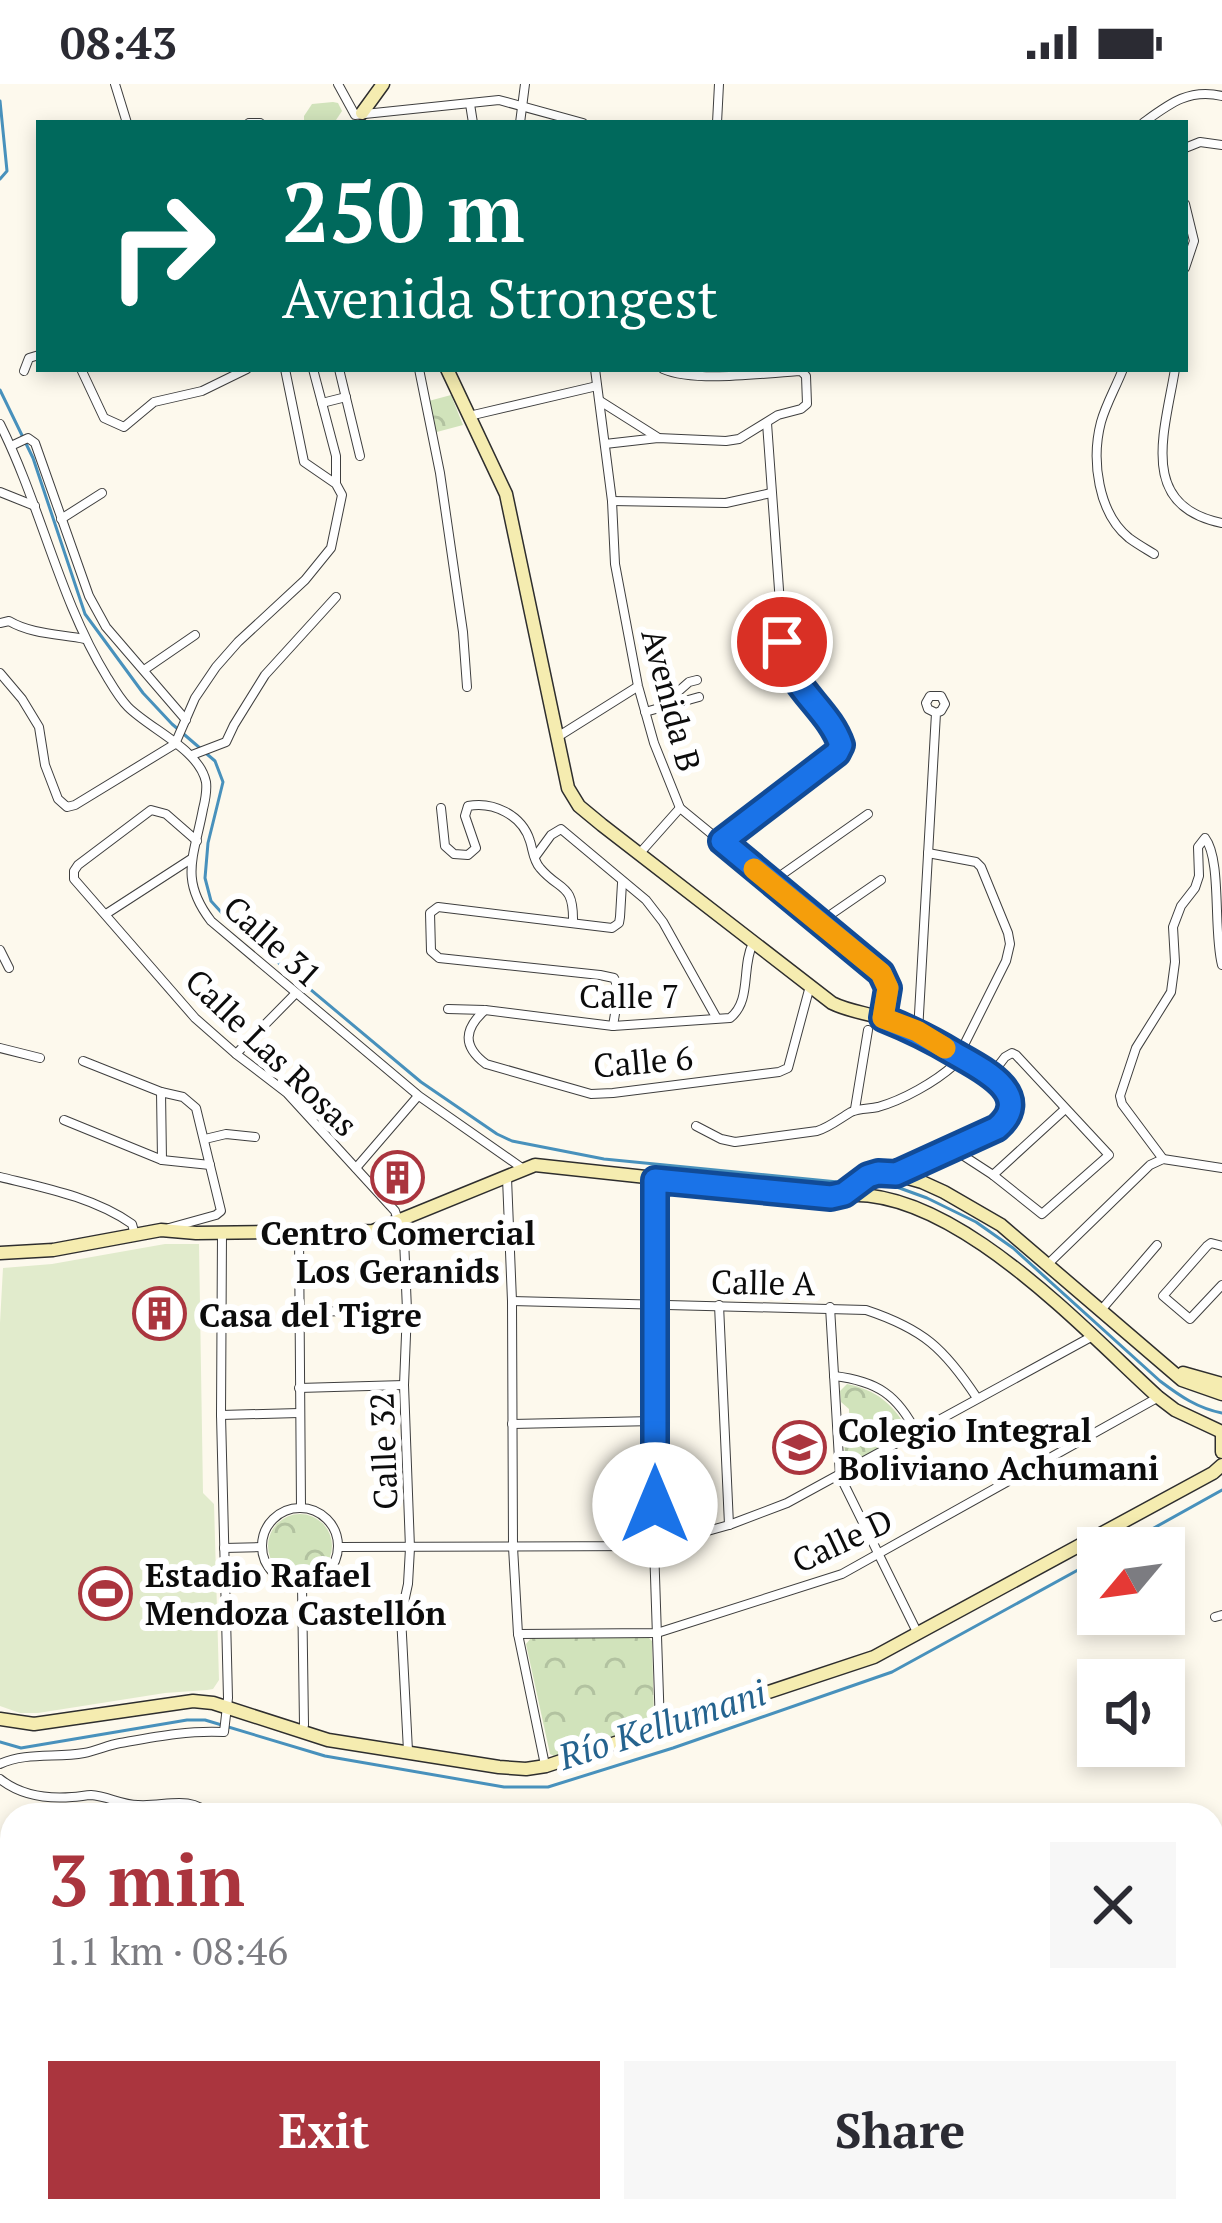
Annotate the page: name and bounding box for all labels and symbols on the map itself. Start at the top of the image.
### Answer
pin [731,591,833,693]
street label: Avenida B [632,624,712,776]
street label: Calle 31 [215,886,331,996]
street label: Calle Las Rosas [177,959,367,1145]
street label: Calle 7 [579,974,679,1017]
street label: Calle 6 [591,1035,695,1087]
building icon: Centro Comercial Los Geranids [370,1150,426,1206]
place label: Centro Comercial Los Geranids [261,1211,535,1292]
street label: Calle A [710,1260,816,1304]
building icon: Casa del Tigre [132,1286,188,1342]
place label: Casa del Tigre [199,1293,422,1336]
street label: Calle 32 [359,1391,407,1511]
place label: Colegio Integral Boliviano Achumani [838,1408,1159,1489]
school or university icon: Colegio Integral Boliviano Achumani [771,1420,827,1476]
position arrow [592,1442,718,1568]
street label: Calle D [785,1498,899,1582]
north arrow [1077,1527,1185,1635]
place label: Estadio Rafael Mendoza Castellón [145,1553,446,1634]
sports icon: Estadio Rafael Mendoza Castellón [78,1565,134,1621]
water label: Río Kellumani [551,1668,772,1780]

